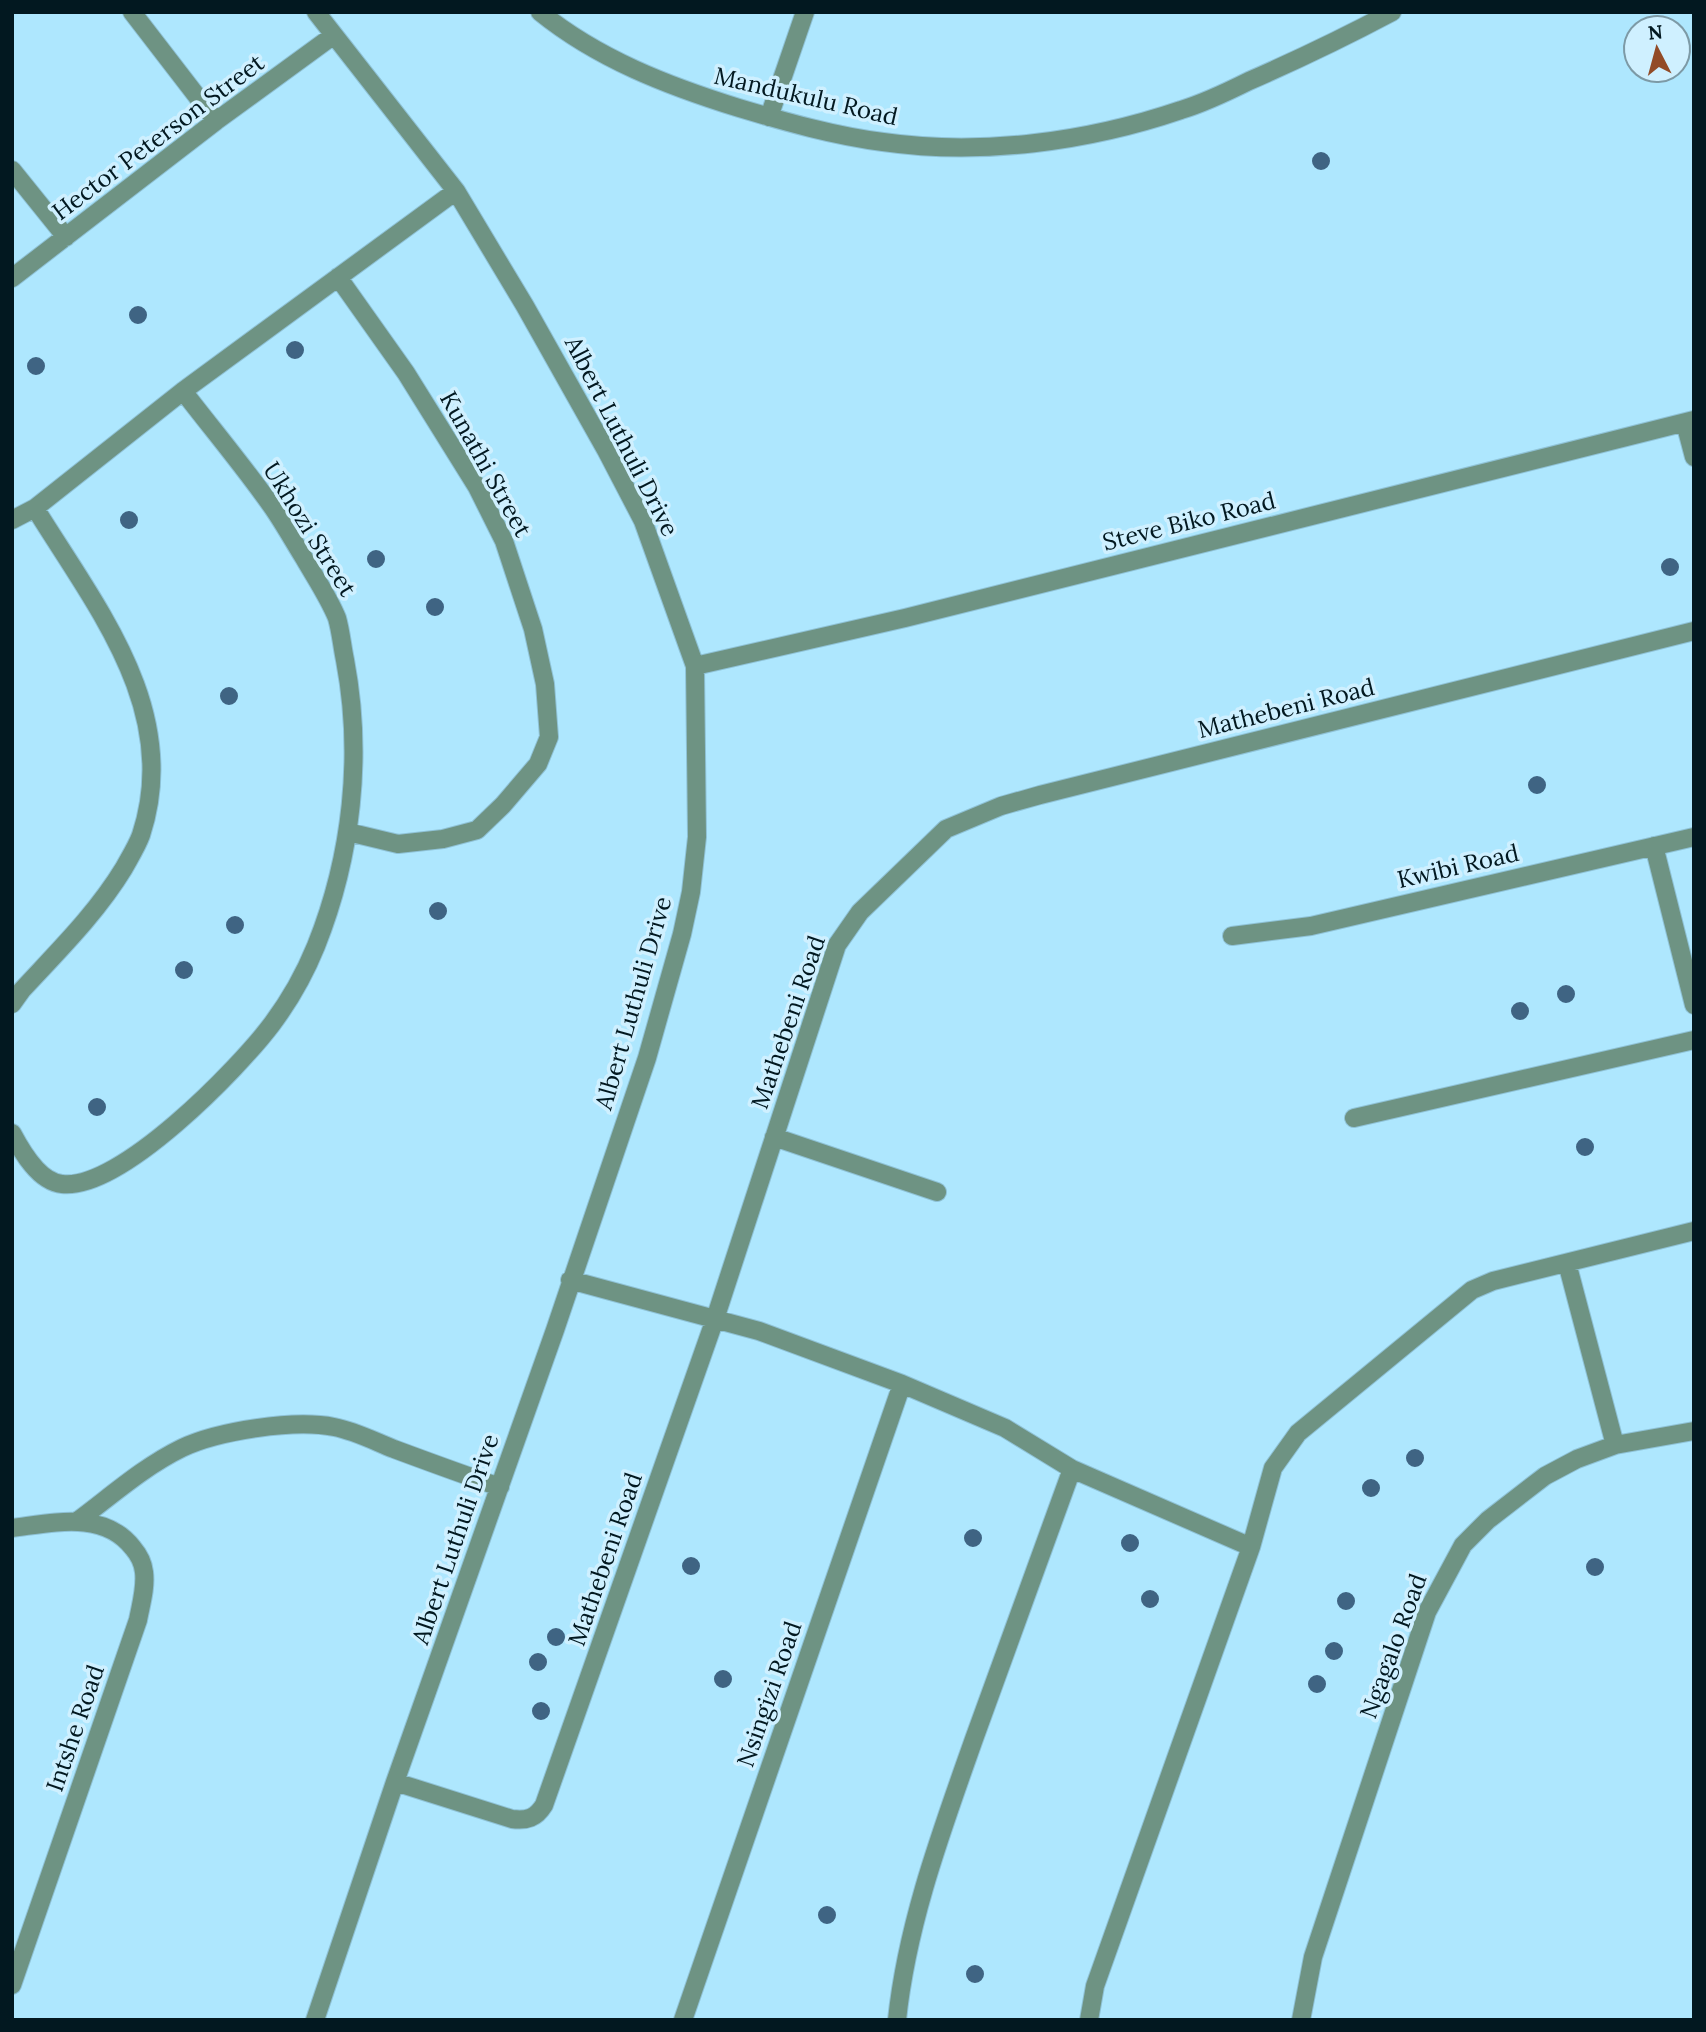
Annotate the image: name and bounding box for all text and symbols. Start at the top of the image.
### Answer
north arrow [1622,14,1692,84]
text: N [1647,19,1664,45]
street label: Hector Peterson Street [46,47,271,227]
street label: Mandukulu Road [711,60,901,132]
street label: Albert Luthuli Drive [558,330,686,541]
street label: Kunathi Street [433,386,539,543]
street label: Ukhozi Street [256,456,364,603]
street label: Steve Biko Road [1099,485,1279,557]
street label: Mathebeni Road [1194,671,1378,745]
street label: Kwibi Road [1394,837,1522,895]
street label: Albert Luthuli Drive [587,893,678,1114]
street label: Mathebeni Road [744,931,832,1113]
street label: Albert Luthuli Drive [404,1430,506,1649]
street label: Mathebeni Road [561,1468,649,1650]
street label: Ngagalo Road [1352,1569,1434,1723]
street label: Nsingizi Road [730,1617,808,1771]
street label: Intshe Road [39,1661,111,1795]

